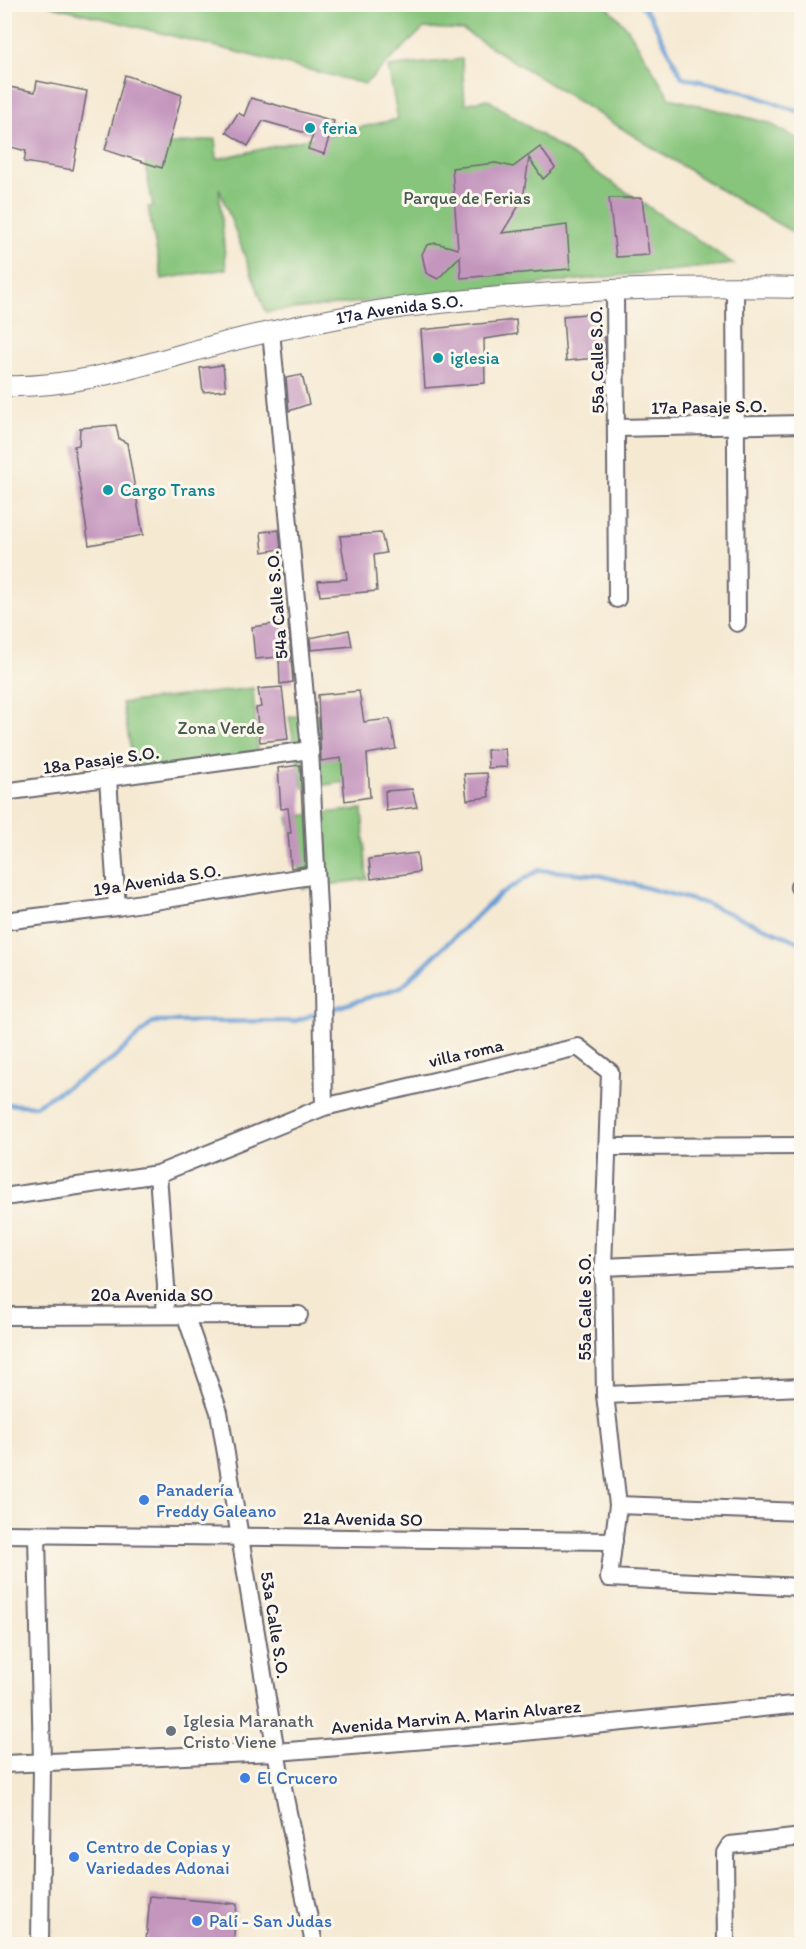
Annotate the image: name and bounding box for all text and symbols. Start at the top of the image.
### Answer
place label: feria [322,117,358,139]
marker: feria [303,121,317,135]
park label: Parque de Ferias [403,187,531,209]
street label: 17a Avenida S.O. [334,290,464,329]
street label: 55a Calle S.O. [585,306,609,414]
place label: iglesia [450,347,500,369]
marker: iglesia [431,351,445,365]
street label: 17a Pasaje S.O. [651,395,767,419]
place label: Cargo Trans [120,479,215,501]
marker: Cargo Trans [101,483,115,497]
street label: 54a Calle S.O. [261,550,293,660]
park label: Zona Verde [178,717,264,739]
street label: 18a Pasaje S.O. [41,741,161,779]
street label: 19a Avenida S.O. [92,859,222,901]
street label: villa roma [426,1034,506,1072]
street label: 55a Calle S.O. [574,1253,596,1361]
street label: 20a Avenida SO [91,1284,213,1306]
place label: Panadería Freddy Galeano [156,1479,277,1522]
marker: Panadería Freddy Galeano [137,1493,151,1507]
street label: 21a Avenida SO [303,1507,423,1531]
street label: 53a Calle S.O. [256,1570,294,1680]
street label: Avenida Marvin A. Marin Alvarez [330,1695,582,1739]
place label: Iglesia Maranath Cristo Viene [183,1710,314,1753]
marker: Iglesia Maranath Cristo Viene [164,1724,178,1738]
place label: El Crucero [257,1767,338,1789]
marker: El Crucero [238,1771,252,1785]
place label: Centro de Copias y Variedades Adonai [86,1836,231,1879]
marker: Centro de Copias y Variedades Adonai [67,1850,81,1864]
place label: Palí - San Judas [209,1910,332,1932]
marker: Palí - San Judas [190,1914,204,1928]

